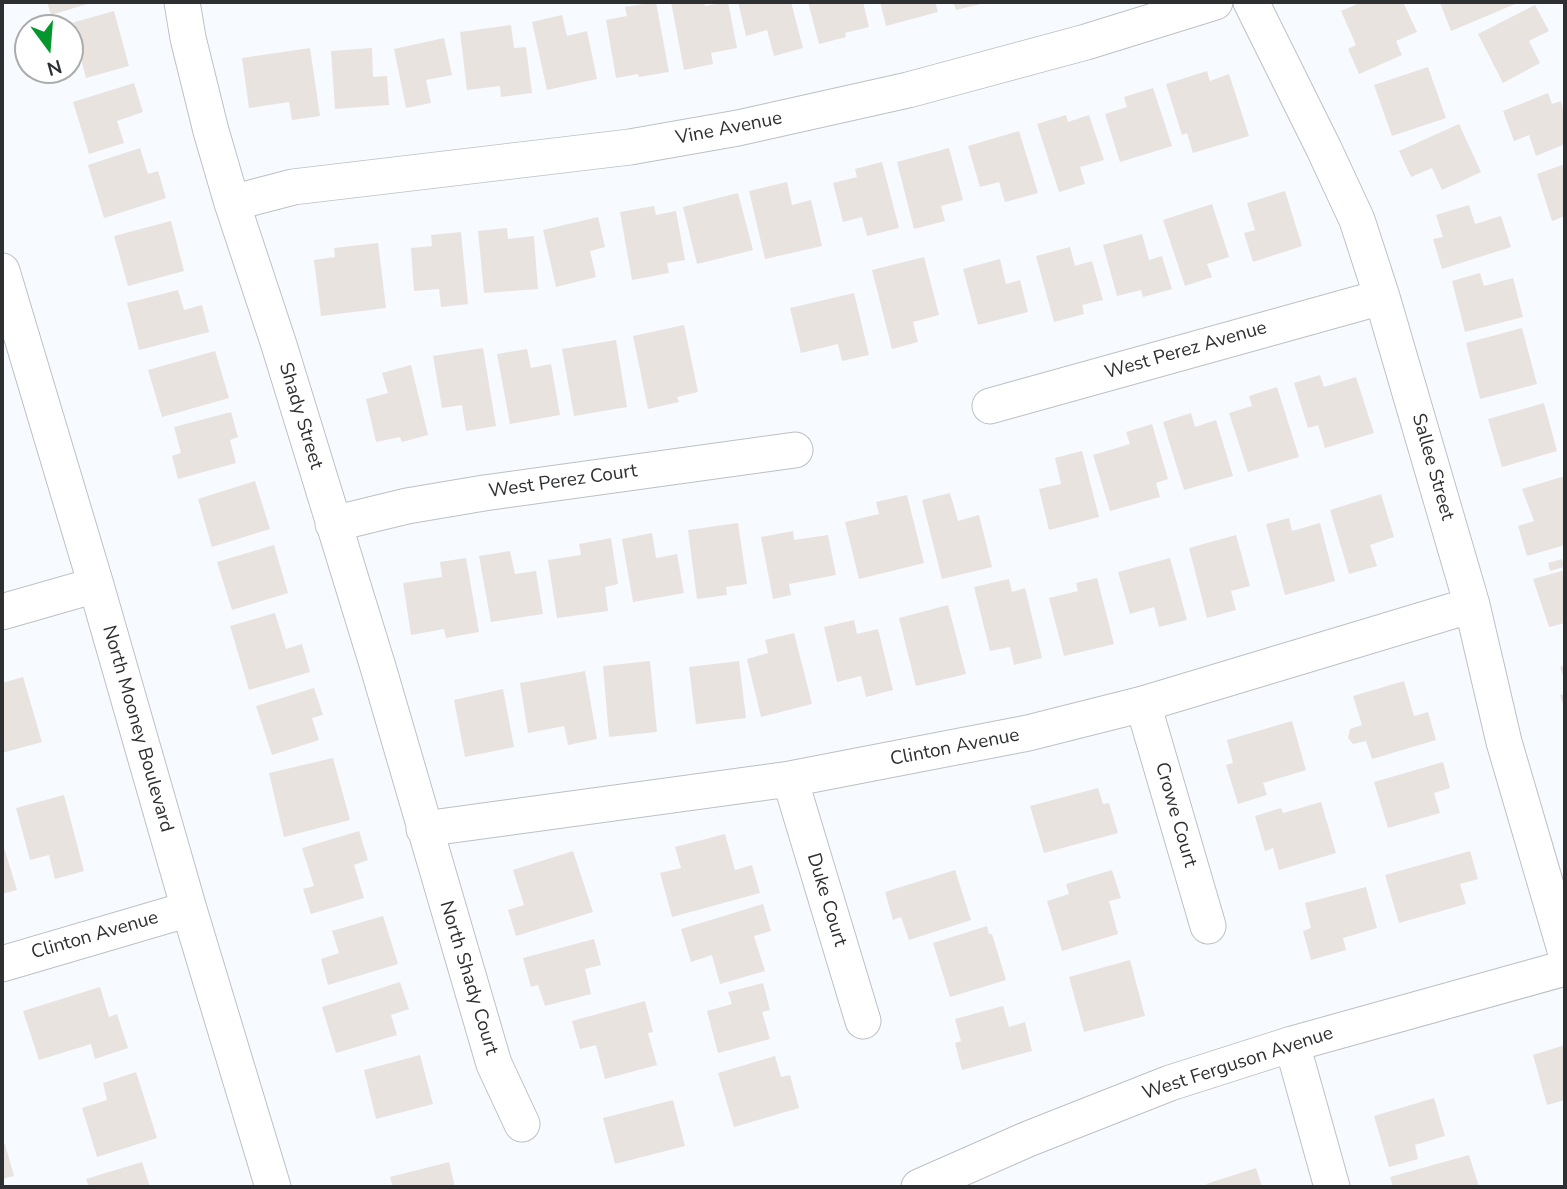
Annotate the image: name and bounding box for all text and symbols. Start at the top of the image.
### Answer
north arrow [14,14,84,84]
text: N [44,53,65,82]
street label: Vine Avenue [674,108,784,150]
street label: West Perez Avenue [1102,317,1270,385]
street label: Shady Street [273,360,327,472]
street label: Sallee Street [1406,411,1458,523]
street label: West Perez Court [487,460,639,504]
street label: North Mooney Boulevard [97,623,177,835]
street label: Clinton Avenue [888,724,1022,772]
street label: Crowe Court [1149,760,1201,870]
street label: Duke Court [801,851,851,949]
street label: North Shady Court [434,898,502,1058]
street label: Clinton Avenue [29,907,161,965]
street label: West Ferguson Avenue [1140,1022,1336,1106]

